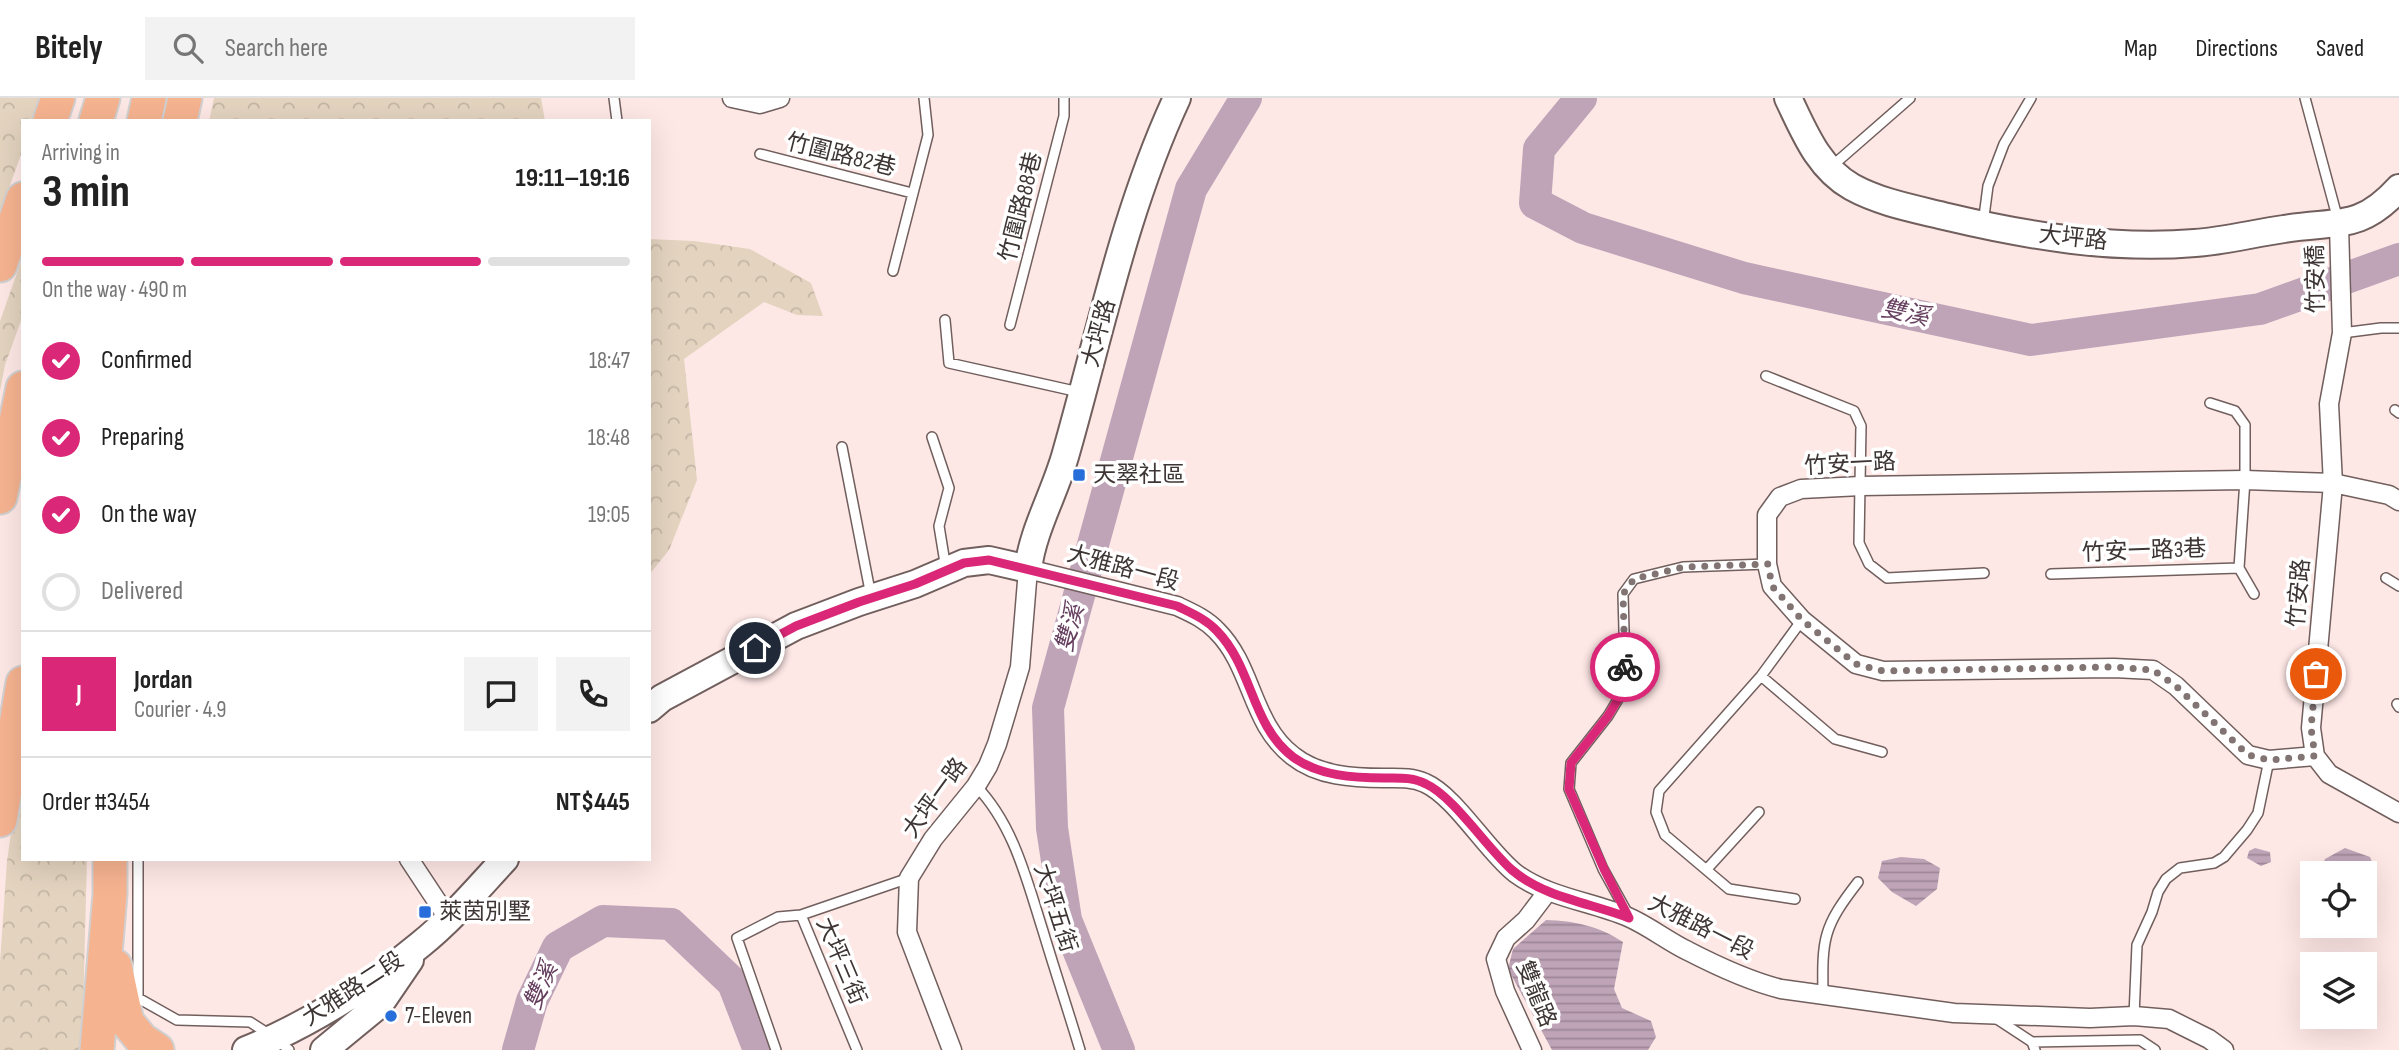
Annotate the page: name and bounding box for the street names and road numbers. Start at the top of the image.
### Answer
street label: 竹圍路82巷 [783,128,899,182]
street label: 竹圍路88巷 [994,149,1048,265]
street label: 大坪路 [2037,220,2109,256]
street label: 竹安橋 [2301,244,2331,314]
street label: 大坪路 [1077,296,1121,370]
street label: 竹安一路 [1803,448,1897,480]
street label: 竹安一路3巷 [2081,535,2207,567]
street label: 大雅路一段 [1064,540,1182,596]
street label: 竹安路 [2282,557,2316,629]
street label: 大坪一路 [897,753,973,843]
street label: 大坪五街 [1027,860,1083,956]
street label: 大雅路一段 [1643,888,1759,966]
street label: 大坪三街 [810,913,872,1009]
street label: 大雅路二段 [297,946,409,1032]
street label: 雙龍路 [1510,957,1562,1031]

